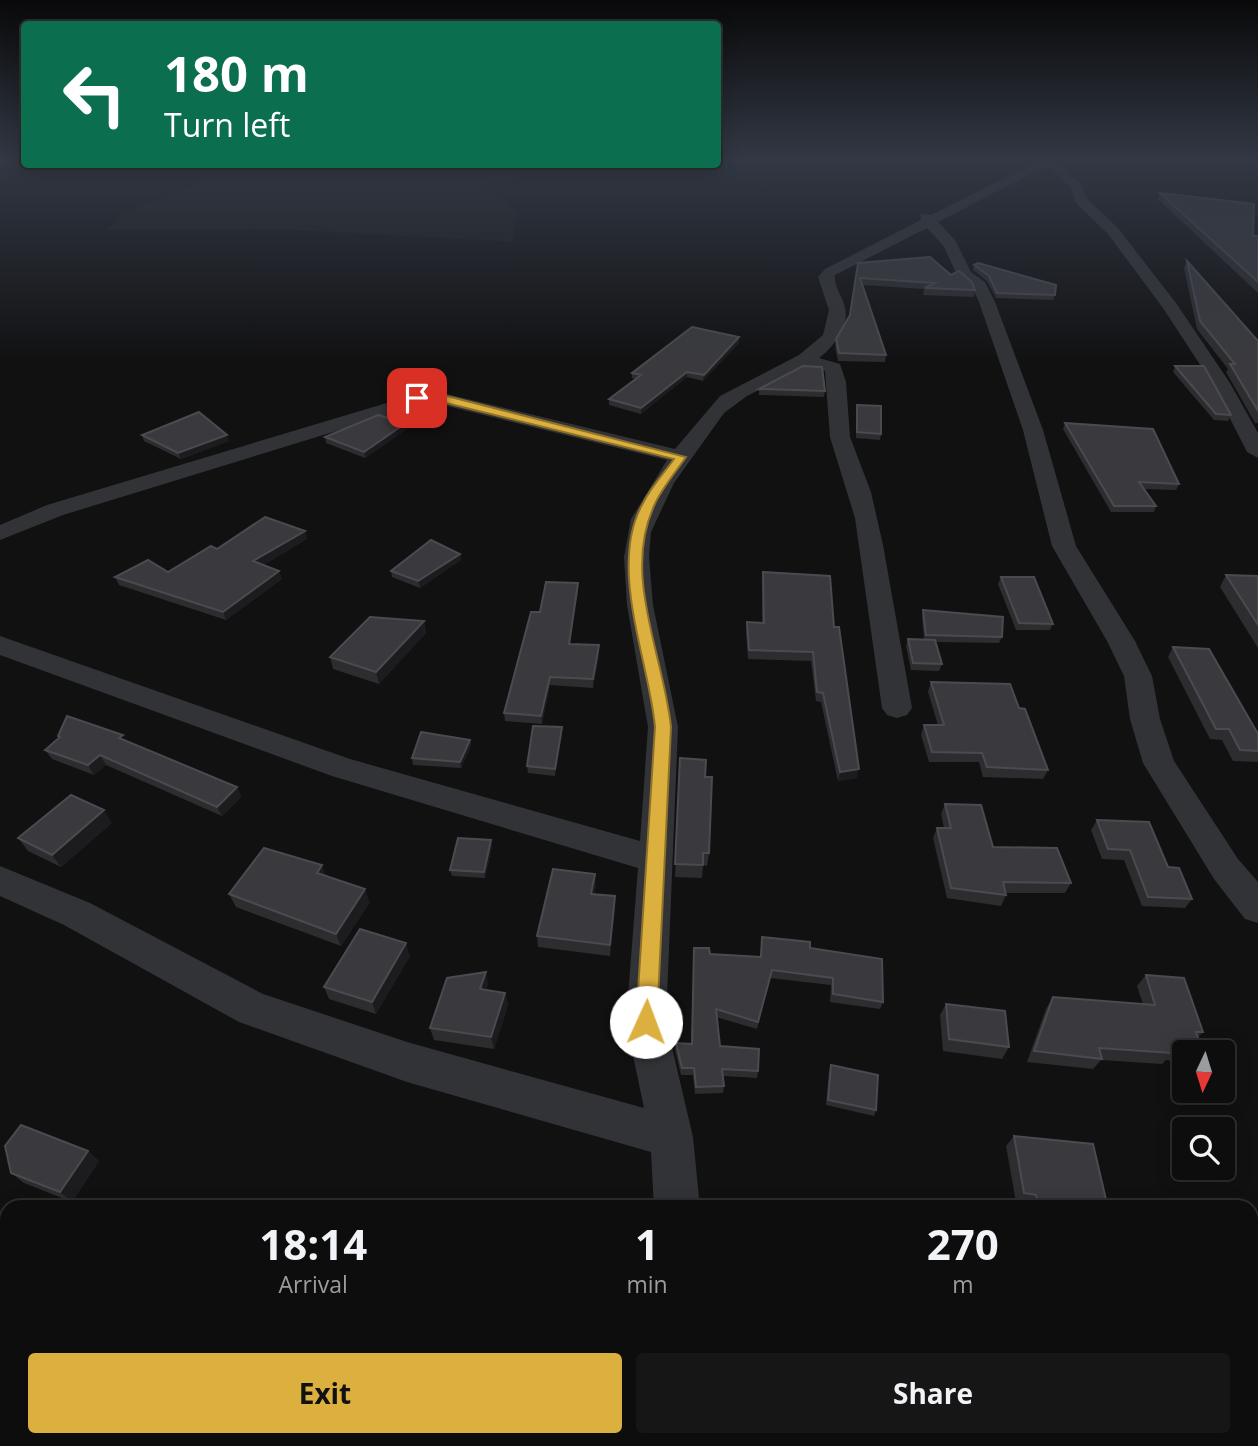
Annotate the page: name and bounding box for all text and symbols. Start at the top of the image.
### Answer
text: 180 m [164,40,309,106]
icon: left [49,49,140,140]
text: Turn left [164,103,290,146]
pin [387,368,447,428]
icon: arrive [398,379,436,417]
position arrow [609,985,683,1059]
north arrow [1172,1040,1236,1102]
map controls [1172,1040,1235,1180]
button: search [1172,1117,1235,1180]
text: 18:14 [259,1215,367,1272]
text: 1 [635,1215,659,1272]
text: 270 [927,1215,999,1272]
text: Arrival [279,1268,348,1300]
text: min [626,1268,668,1300]
text: m [952,1268,973,1300]
button: Exit [28,1353,622,1433]
button: Share [636,1353,1230,1433]

